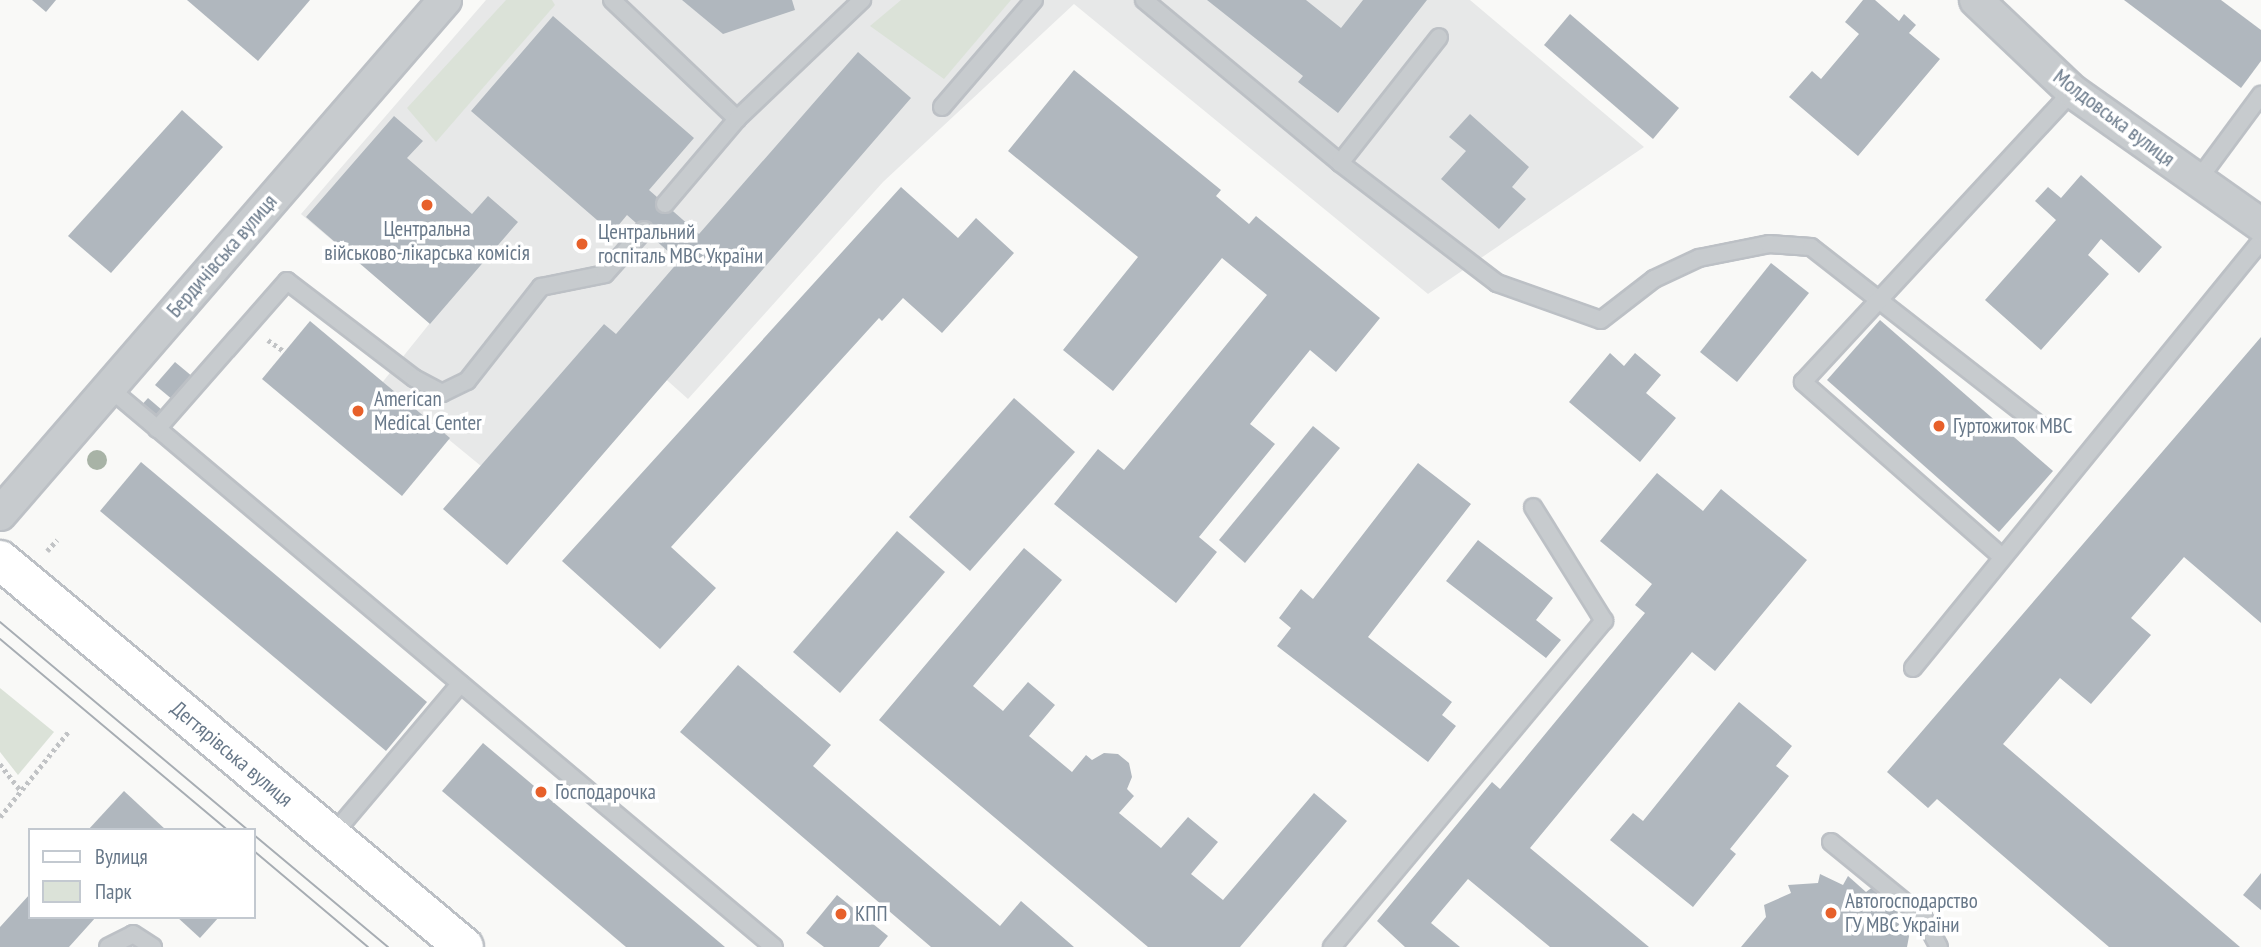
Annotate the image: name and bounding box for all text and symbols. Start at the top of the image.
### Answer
street label: Молдовська вулиця [2048,64,2180,172]
street label: Бердичівська вулиця [162,189,282,323]
marker: Центральна військово-лікарська комісія [419,197,435,213]
place label: Центральна військово-лікарська комісія [324,216,530,266]
place label: Центральний госпіталь МВС України [598,219,765,269]
marker: Центральний госпіталь МВС України [572,234,592,254]
place label: American Medical Center [374,386,482,436]
marker: American Medical Center [348,401,368,421]
place label: Гуртожиток МВС [1953,413,2072,439]
marker: Гуртожиток МВС [1931,418,1947,434]
street label: Дегтярівська вулиця [166,696,298,812]
place label: Господарочка [555,779,656,805]
marker: Господарочка [533,784,549,800]
legend [28,828,256,919]
text: Вулиця [95,843,148,870]
text: Парк [95,878,132,905]
place label: Автогосподарство ГУ МВС України [1845,888,1978,938]
place label: КПП [855,901,887,927]
marker: Автогосподарство ГУ МВС України [1823,905,1839,921]
marker: КПП [833,906,849,922]

